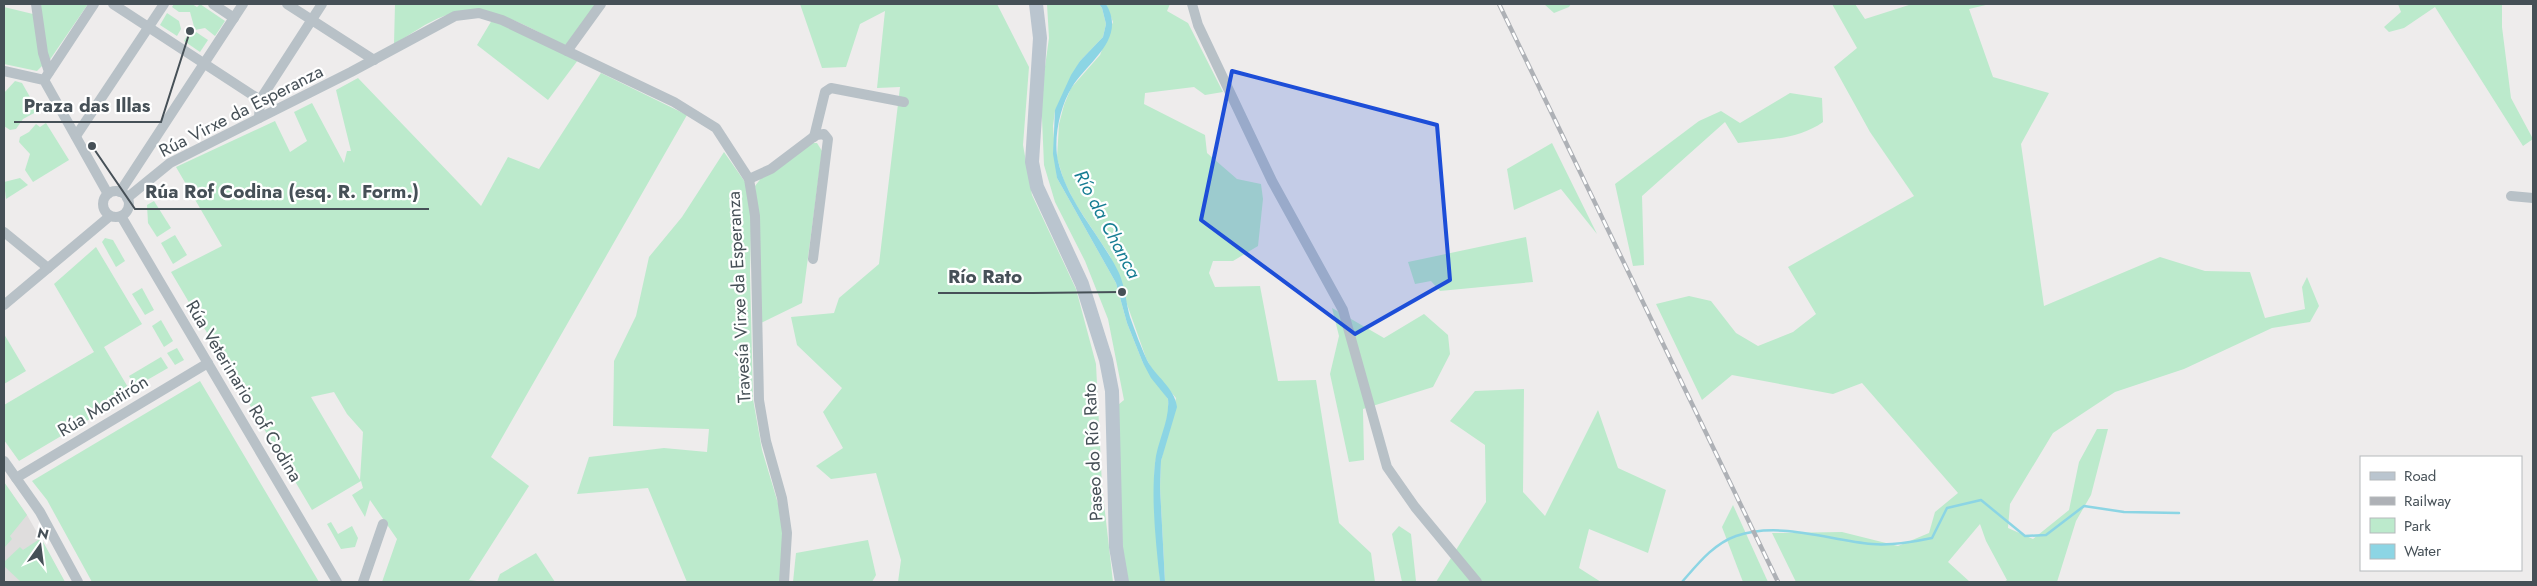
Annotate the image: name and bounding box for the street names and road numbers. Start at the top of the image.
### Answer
street label: Rúa Virxe da Esperanza [154,58,328,164]
street label: Travesía Virxe da Esperanza [720,190,758,404]
street label: Rúa Veterinario Rof Codina [179,295,309,487]
street label: Rúa Montirón [53,369,153,443]
street label: Paseo do Río Rato [1076,382,1110,522]

